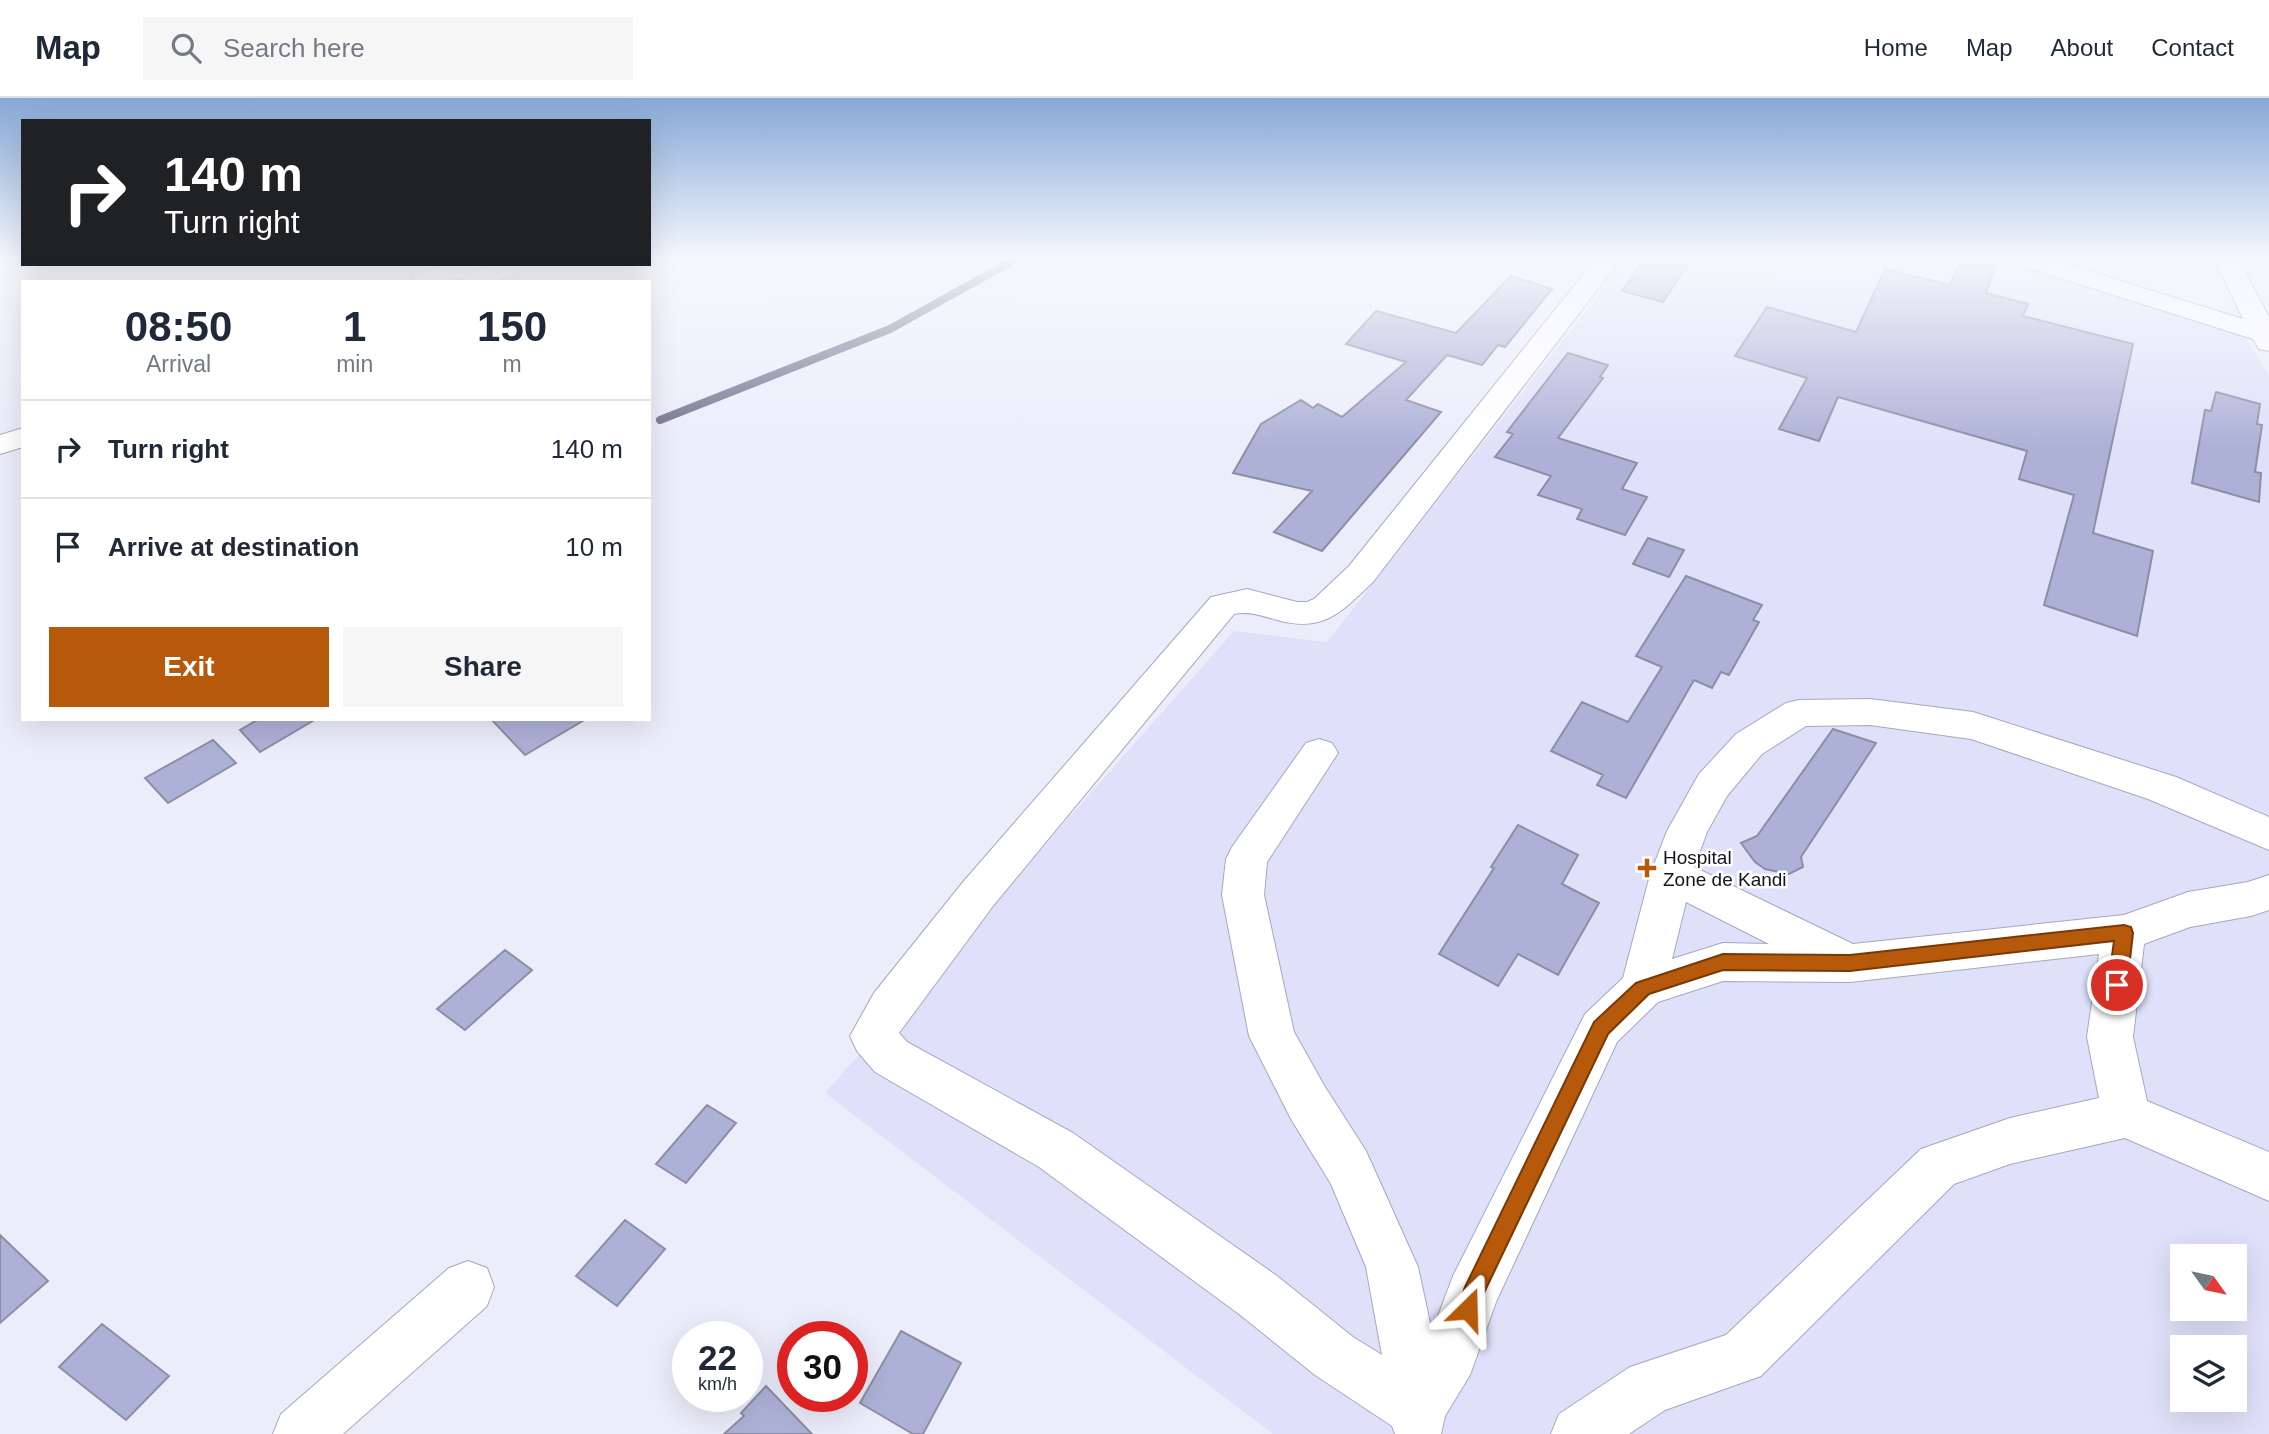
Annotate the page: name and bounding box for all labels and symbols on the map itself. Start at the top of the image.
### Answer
place label: Hospital Zone de Kandi [1663,847,1787,890]
marker: Hospital Zone de Kandi [1637,858,1657,878]
pin [2087,955,2147,1015]
north arrow [2170,1244,2247,1321]
position arrow [1431,1272,1505,1346]
speed limit sign: 30 [777,1321,868,1412]

